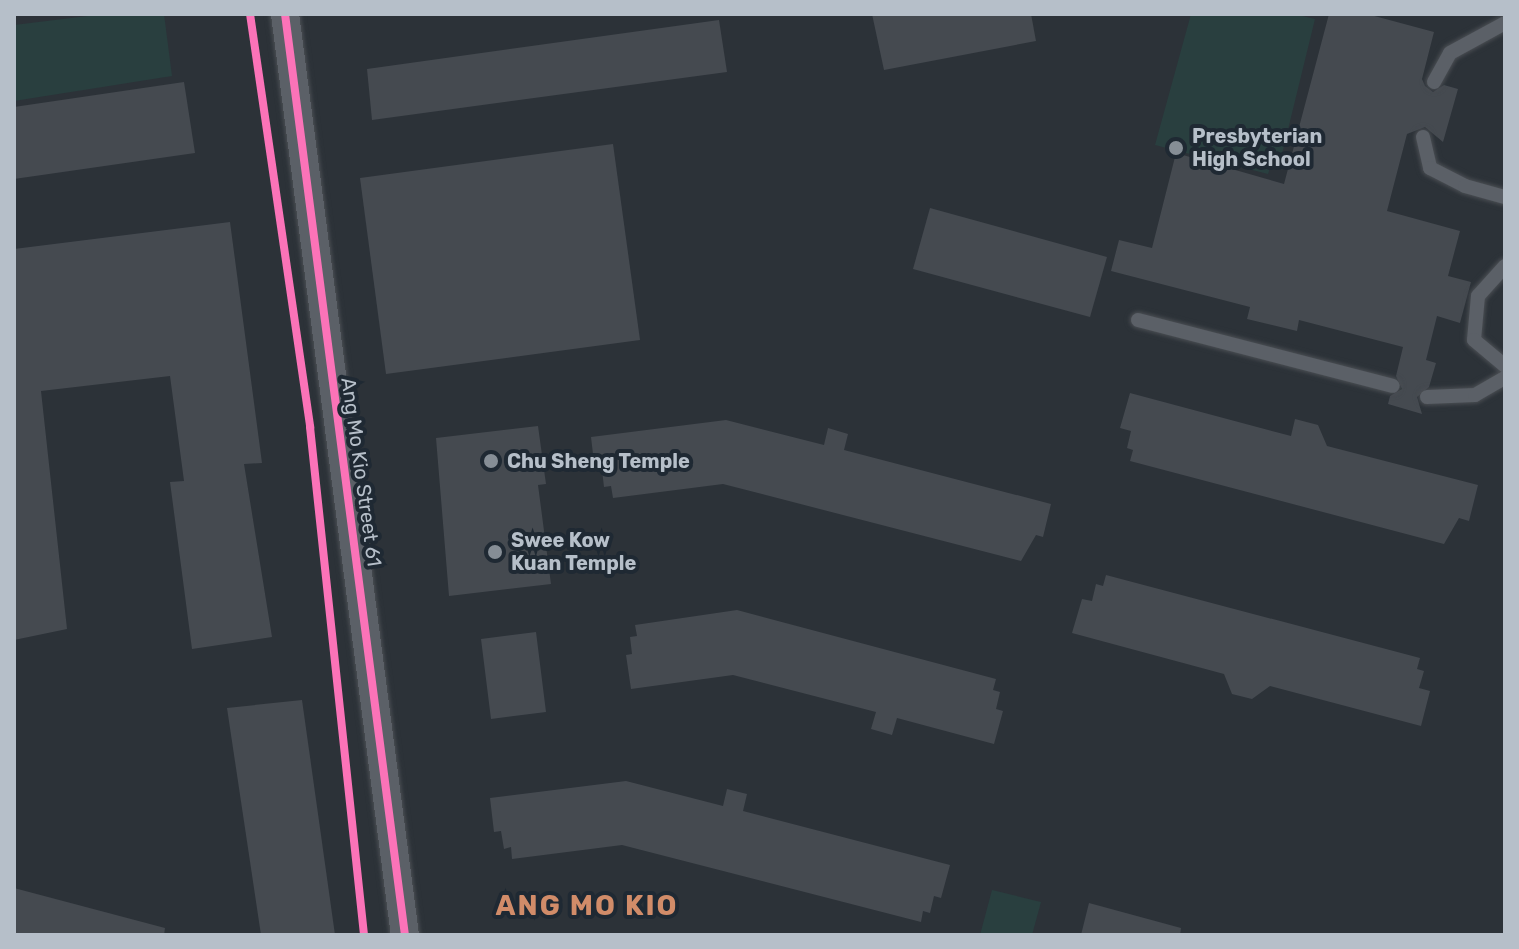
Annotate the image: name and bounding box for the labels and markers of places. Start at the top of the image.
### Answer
place label: Presbyterian High School [1192,124,1322,171]
marker: Presbyterian High School [1167,139,1185,157]
place label: Chu Sheng Temple [507,449,690,473]
marker: Chu Sheng Temple [482,452,500,470]
place label: Swee Kow Kuan Temple [511,528,637,575]
marker: Swee Kow Kuan Temple [486,543,504,561]

